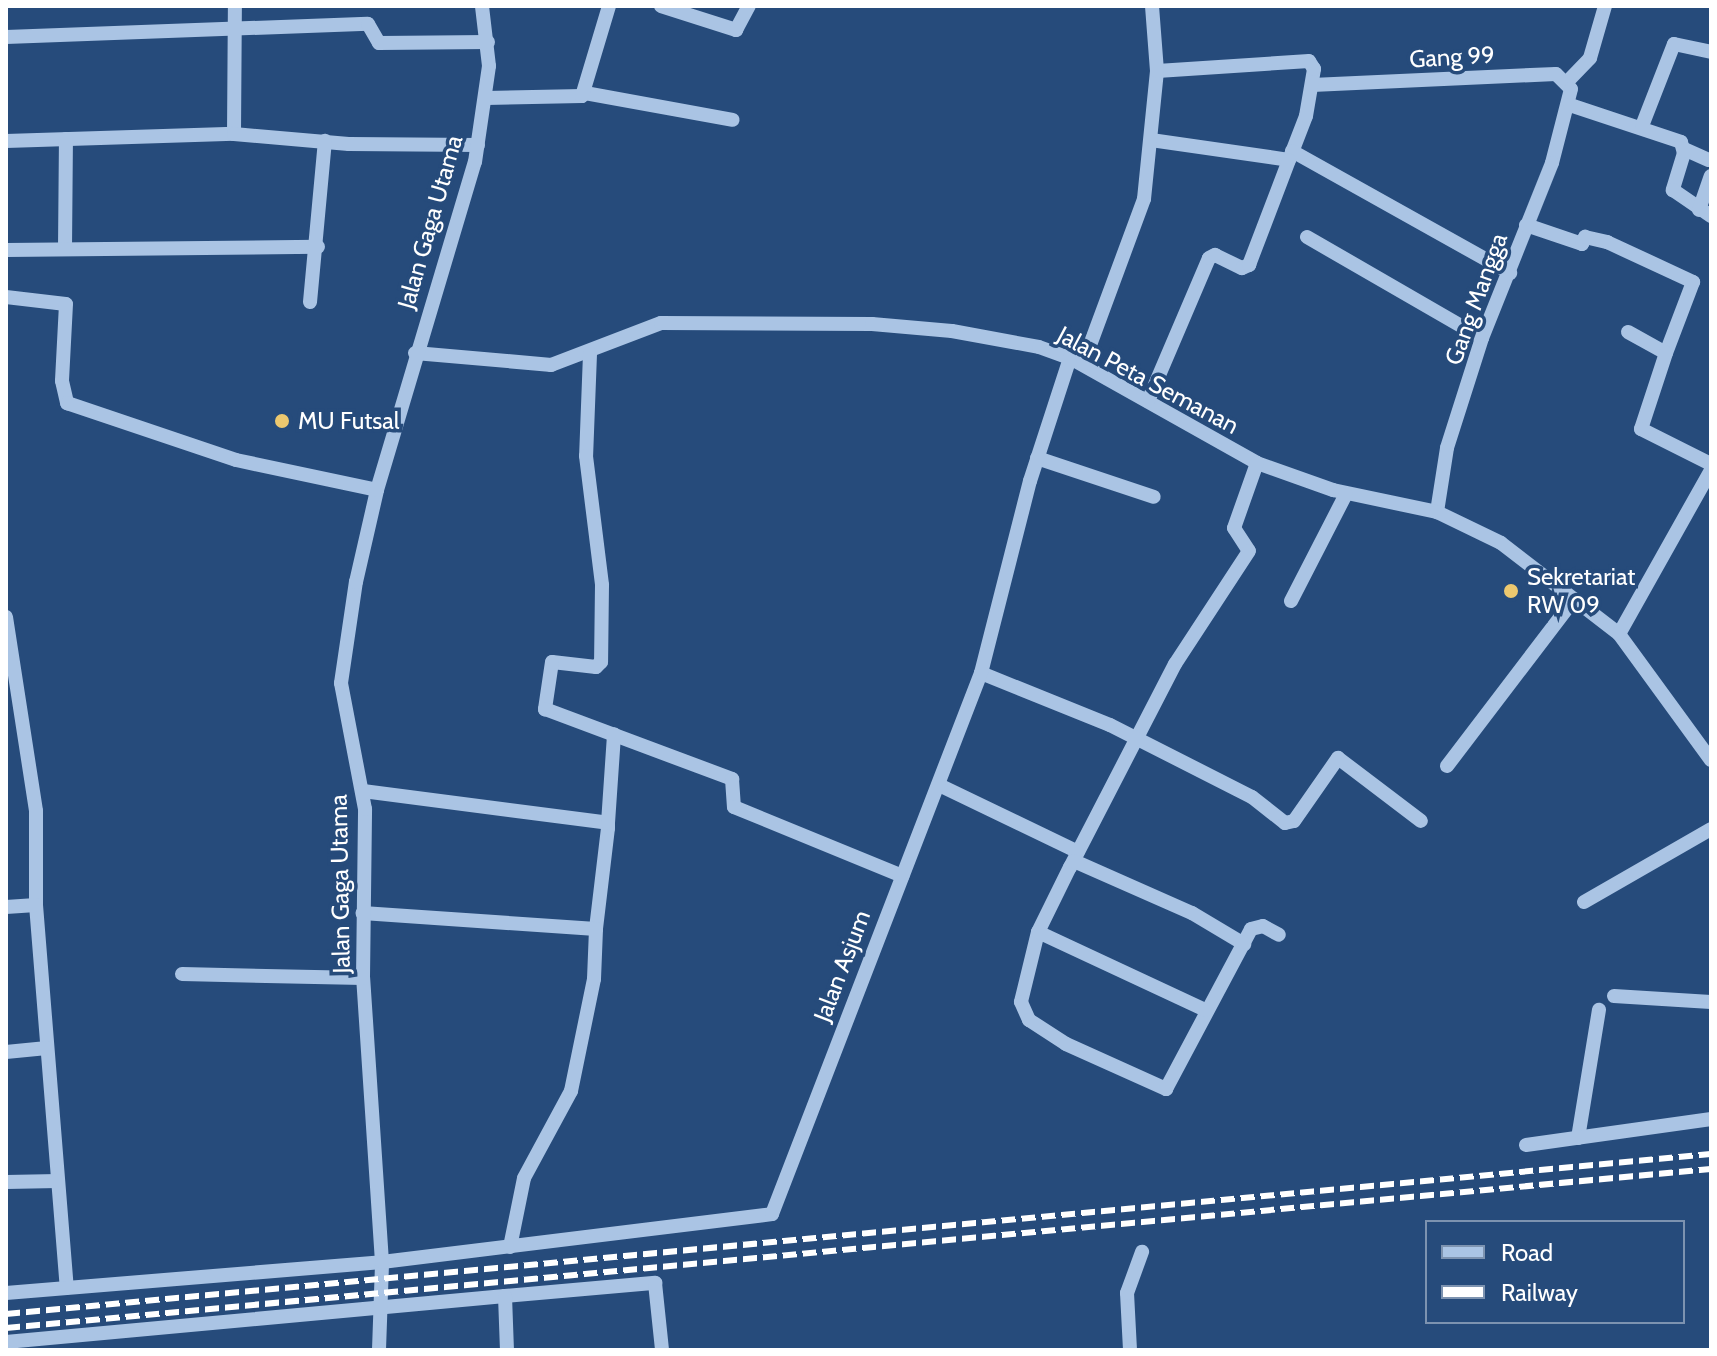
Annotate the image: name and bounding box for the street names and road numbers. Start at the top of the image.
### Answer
street label: Gang 99 [1408,40,1496,74]
street label: Jalan Gaga Utama [391,132,469,312]
street label: Gang Mangga [1439,229,1513,369]
street label: Jalan Peta Semanan [1052,320,1244,440]
street label: Jalan Gaga Utama [324,794,356,974]
street label: Jalan Asjum [808,906,876,1026]

